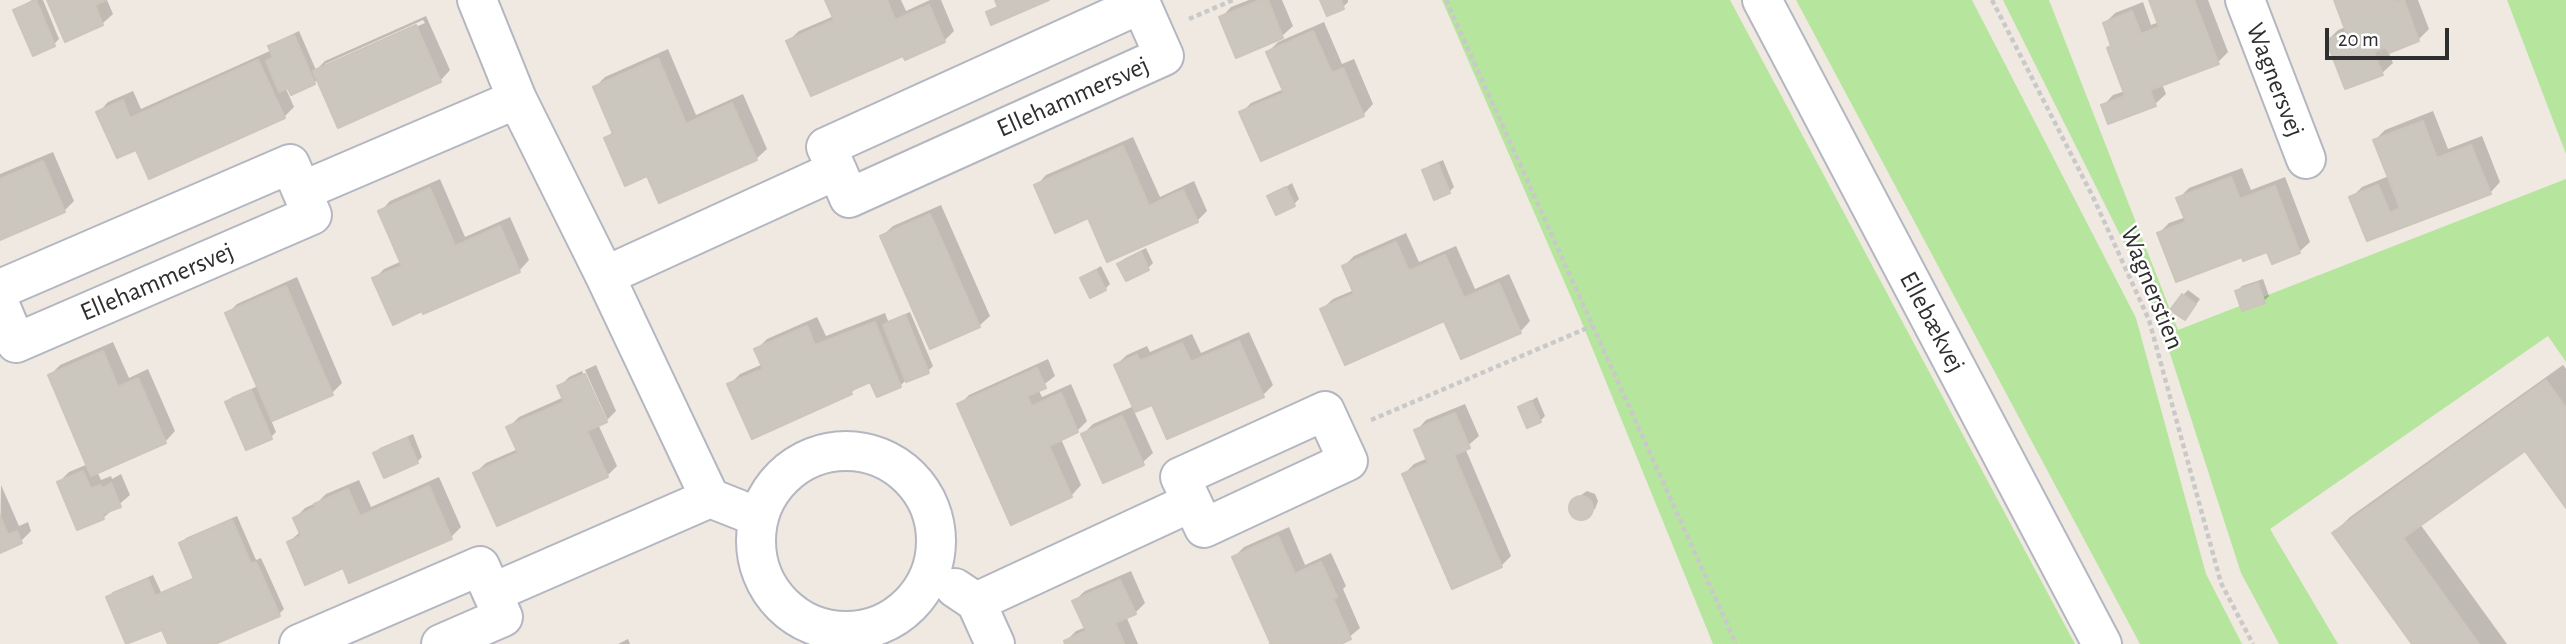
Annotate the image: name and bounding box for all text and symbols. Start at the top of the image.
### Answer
scale bar [2328,14,2452,58]
street label: Wagnersvej [2239,19,2311,141]
text: 20 m [2338,29,2379,50]
street label: Ellehammersvej [992,50,1154,144]
street label: Wagnerstien [2113,222,2191,354]
street label: Ellehammersvej [76,236,238,328]
street label: Ellebækvej [1892,266,1972,378]

